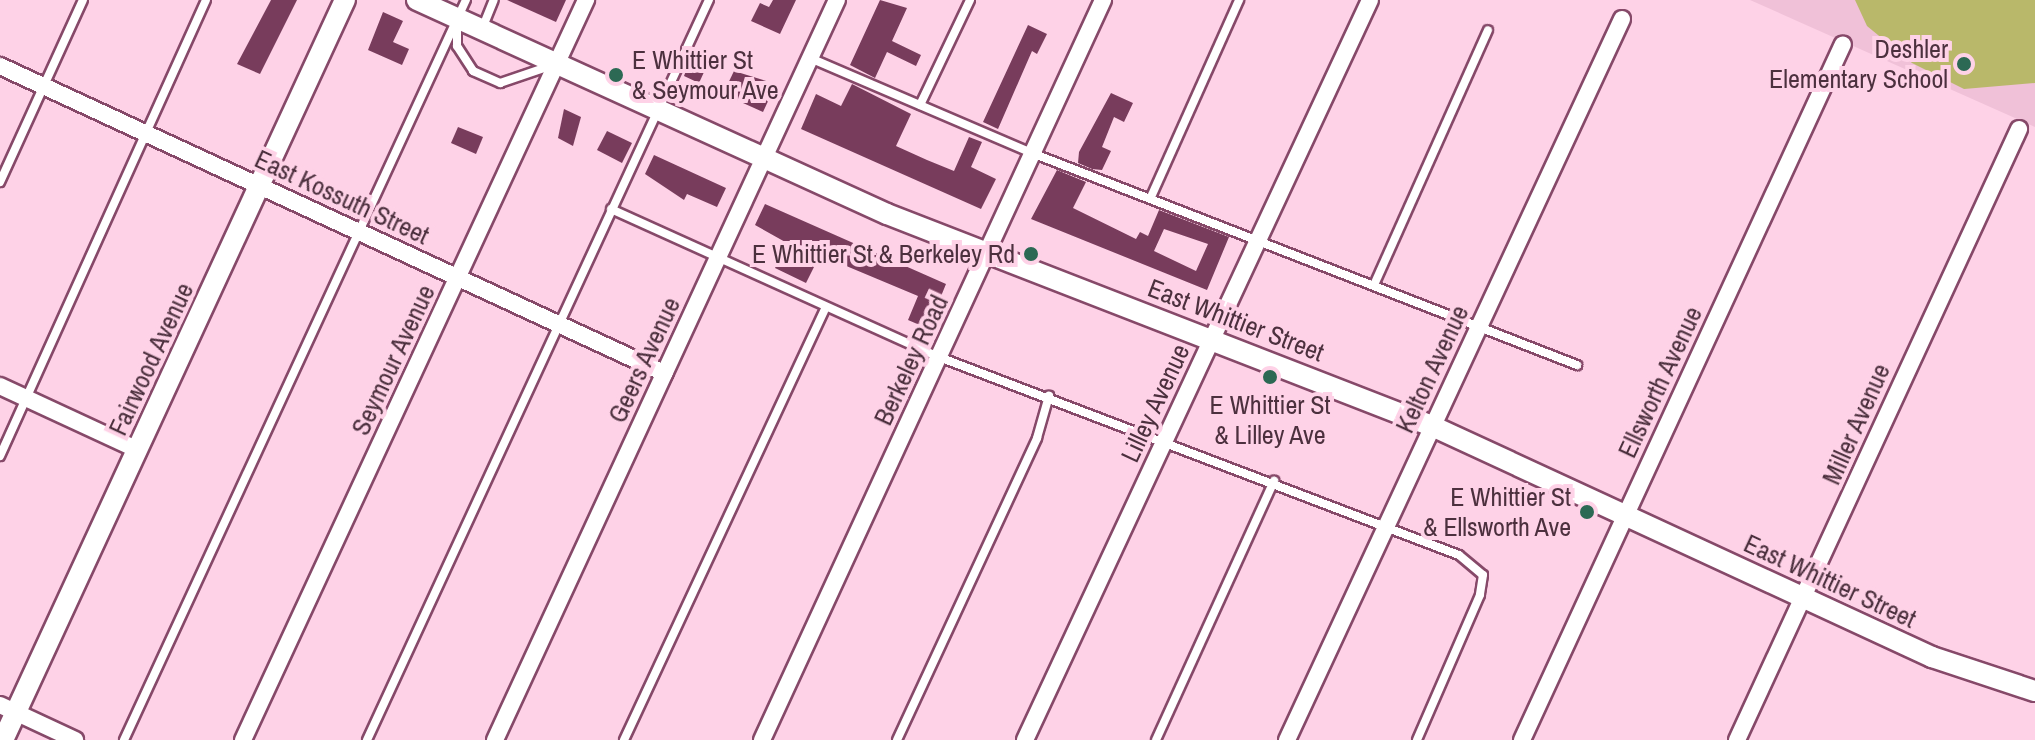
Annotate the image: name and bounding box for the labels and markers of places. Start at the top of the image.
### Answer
place label: Deshler Elementary School [1769,33,1948,94]
place label: E Whittier St & Seymour Ave [632,44,780,106]
marker: Deshler Elementary School [1955,55,1973,73]
marker: E Whittier St & Seymour Ave [607,66,625,84]
place label: E Whittier St & Berkeley Rd [752,238,1015,270]
marker: E Whittier St & Berkeley Rd [1022,245,1040,263]
marker: E Whittier St & Lilley Ave [1261,368,1279,386]
place label: E Whittier St & Lilley Ave [1210,389,1330,450]
place label: E Whittier St & Ellsworth Ave [1422,481,1571,542]
marker: E Whittier St & Ellsworth Ave [1578,503,1596,521]

